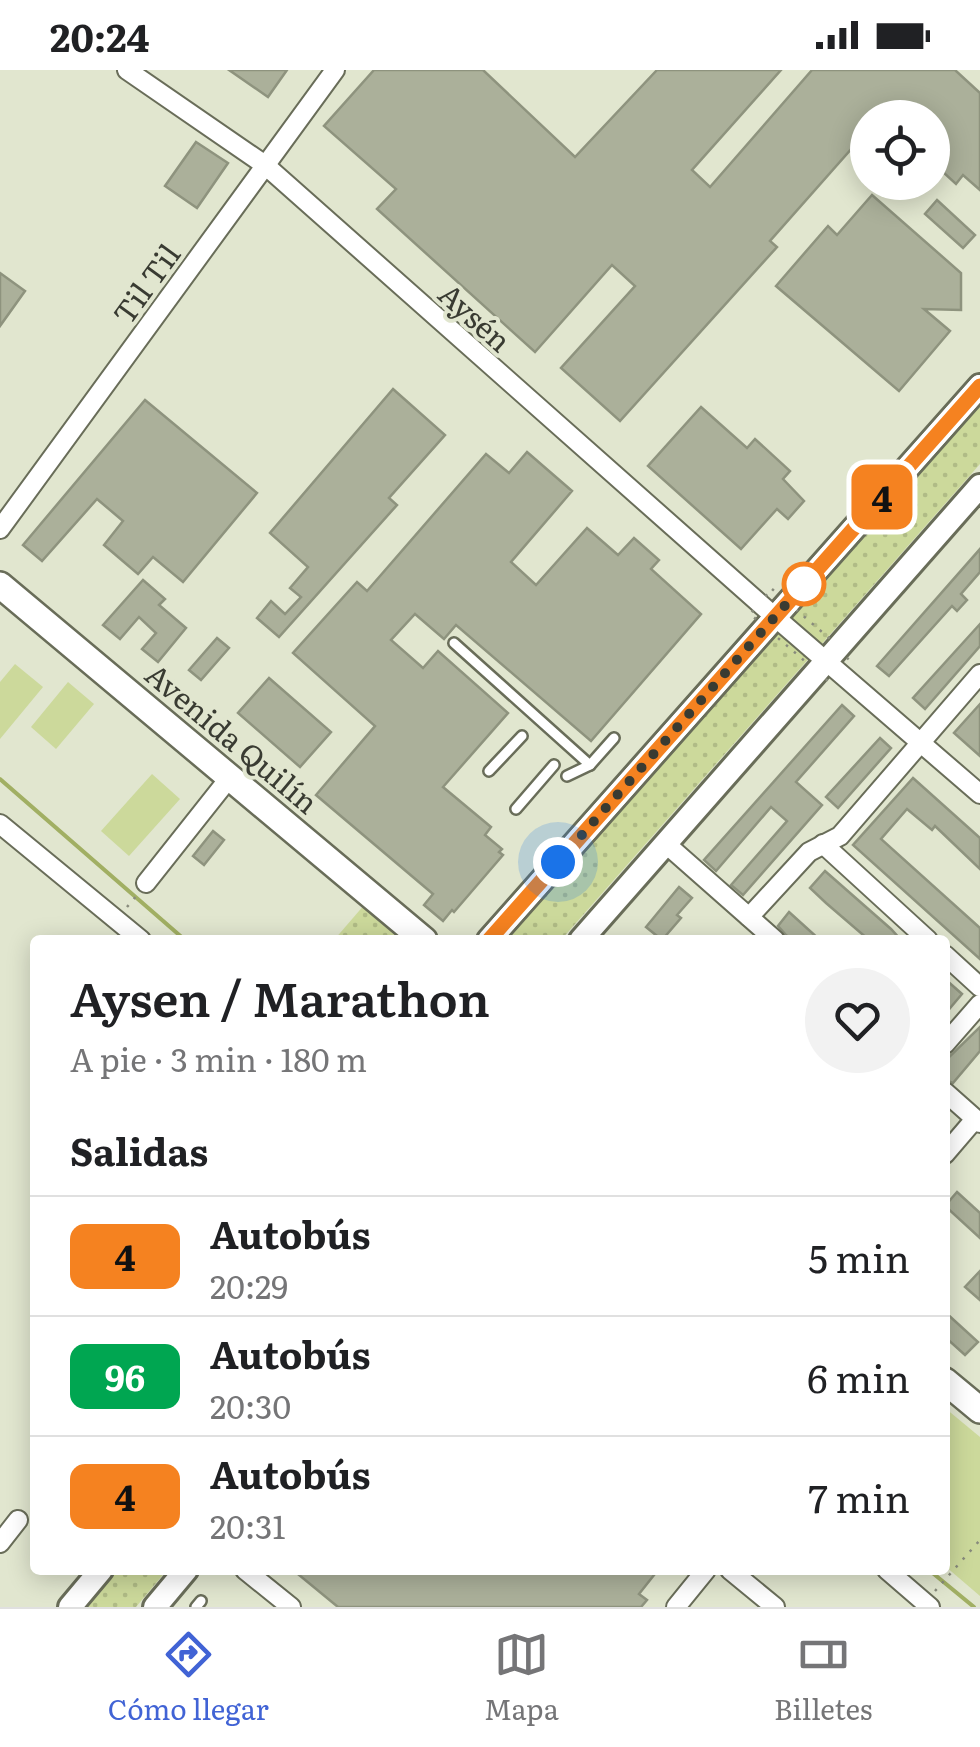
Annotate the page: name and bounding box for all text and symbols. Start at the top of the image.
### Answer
text: 20:24 [50,7,149,64]
map controls [850,100,950,200]
button: locate [850,100,950,200]
street label: Til Til [101,234,189,332]
street label: Aysén [430,271,522,361]
line badge: 4 [850,464,914,530]
text: 4 [871,471,893,523]
unlabelled marker [783,563,825,605]
street label: Avenida Quilín [137,651,329,823]
your location [533,837,583,887]
text: Aysen / Marathon [70,961,490,1032]
button: heart [805,968,910,1073]
text: A pie · 3 min · 180 m [70,1034,367,1082]
text: Salidas [70,1121,208,1178]
text: Autobús [210,1204,371,1261]
text: 5 min [808,1228,910,1285]
text: 4 [114,1230,136,1282]
text: 20:29 [210,1261,288,1309]
text: Autobús [210,1324,371,1381]
text: 6 min [807,1348,910,1405]
text: 96 [105,1350,145,1402]
text: 20:30 [210,1381,291,1429]
text: Autobús [210,1444,371,1501]
text: 7 min [808,1468,910,1525]
text: 4 [114,1470,136,1522]
text: 20:31 [210,1501,285,1549]
tab: Cómo llegar [108,1627,269,1729]
tab: Mapa [484,1627,559,1729]
tab: Billetes [774,1627,872,1729]

